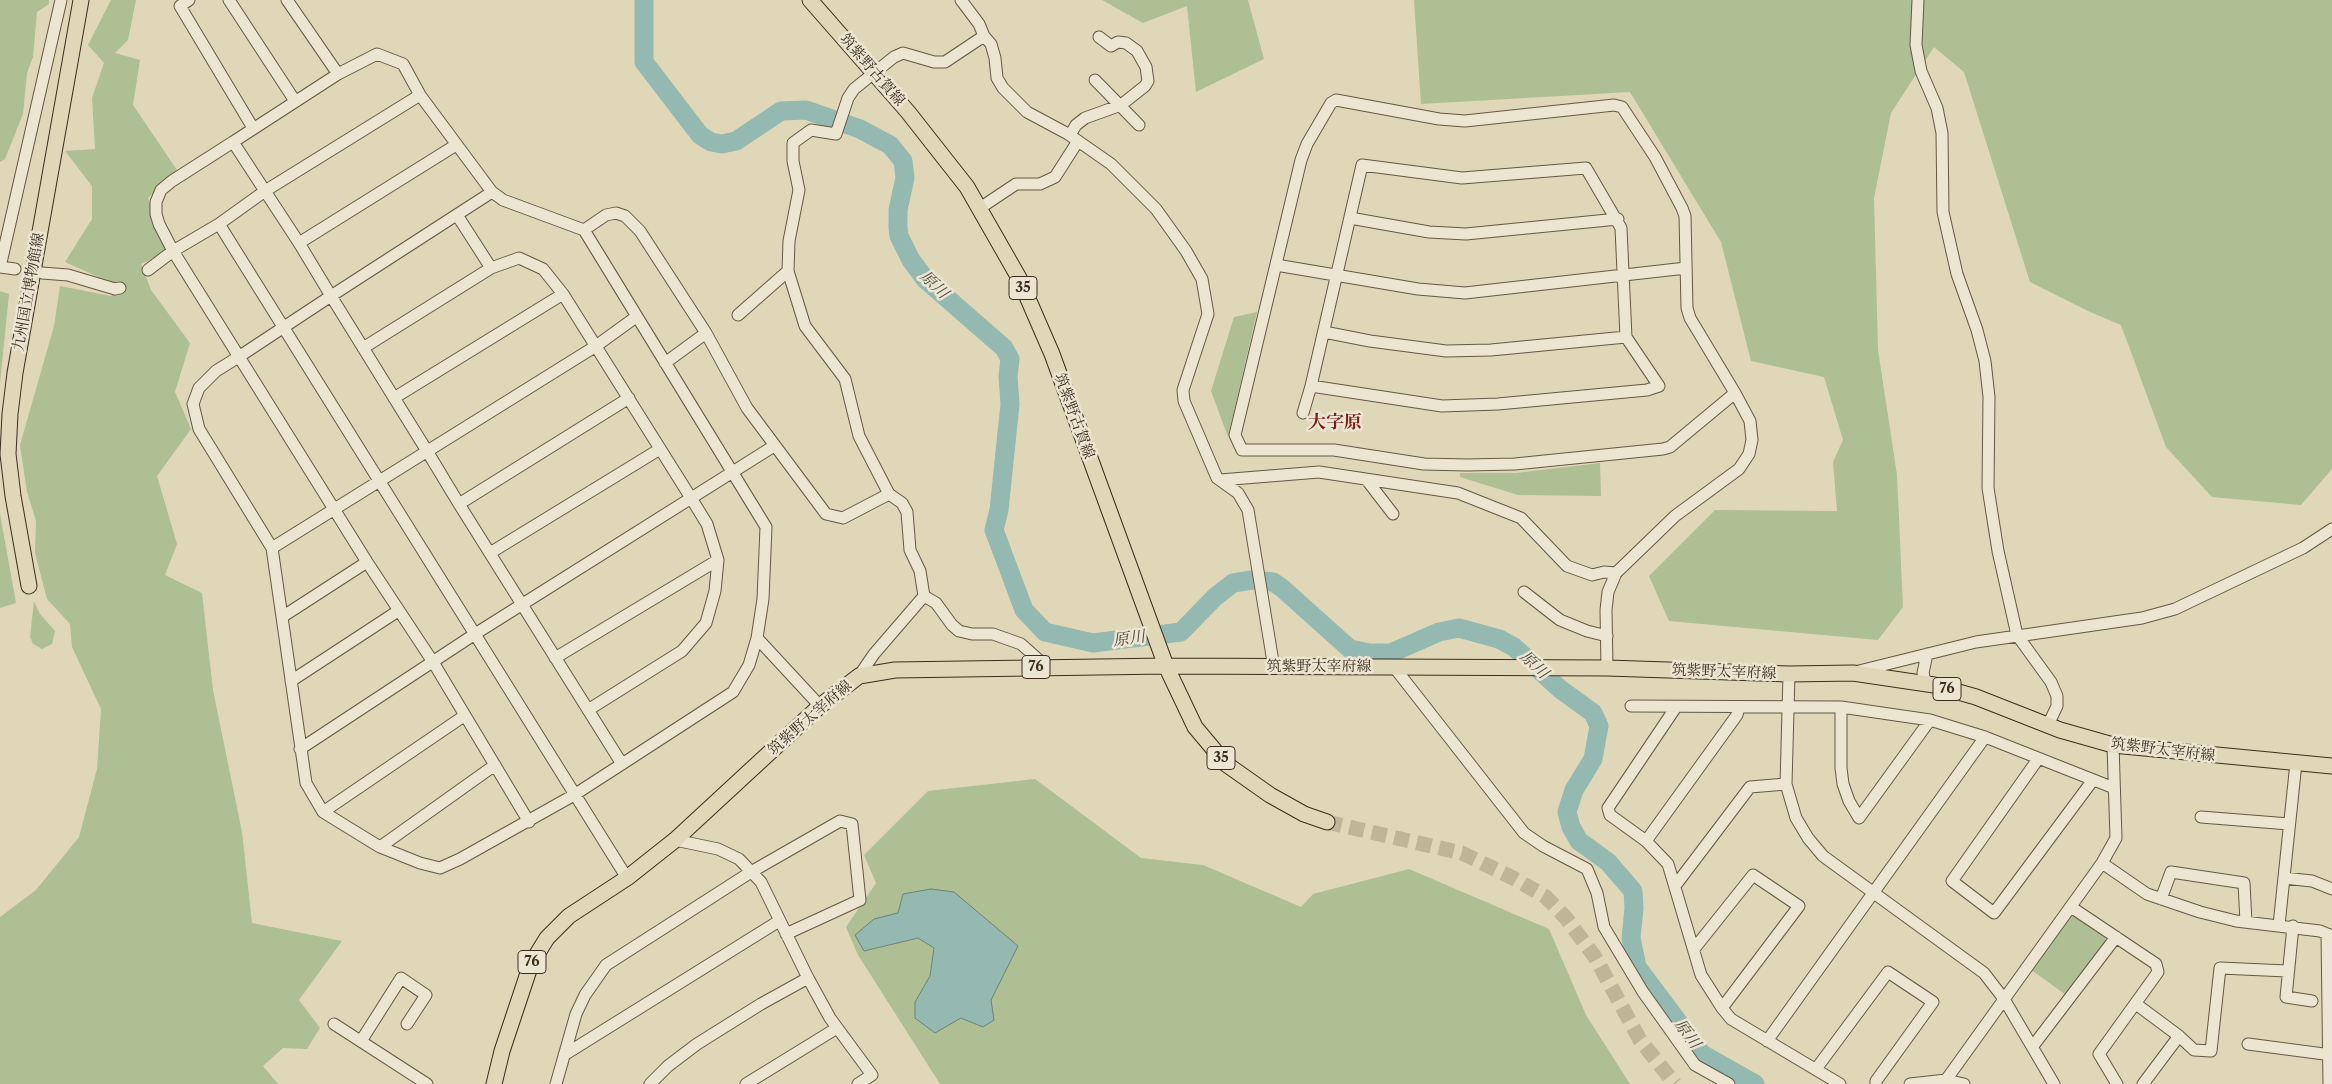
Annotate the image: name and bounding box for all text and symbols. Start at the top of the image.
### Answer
street label: 筑紫野古賀線 [836,30,908,110]
street label: 九州国立博物館線 [10,231,48,353]
water label: 原川 [916,267,952,303]
road number: 35 [1009,276,1037,300]
street label: 筑紫野古賀線 [1050,371,1098,461]
district label: 大字原 [1308,412,1362,434]
water label: 原川 [1112,627,1146,651]
water label: 原川 [1516,647,1552,683]
road number: 76 [1022,656,1050,679]
street label: 筑紫野太宰府線 [1267,658,1371,676]
street label: 筑紫野太宰府線 [1671,661,1777,683]
street label: 筑紫野太宰府線 [764,677,856,759]
road number: 76 [1933,678,1961,701]
street label: 筑紫野太宰府線 [2110,735,2216,765]
road number: 35 [1207,746,1235,770]
road number: 76 [518,950,546,974]
water label: 原川 [1670,1015,1704,1053]

